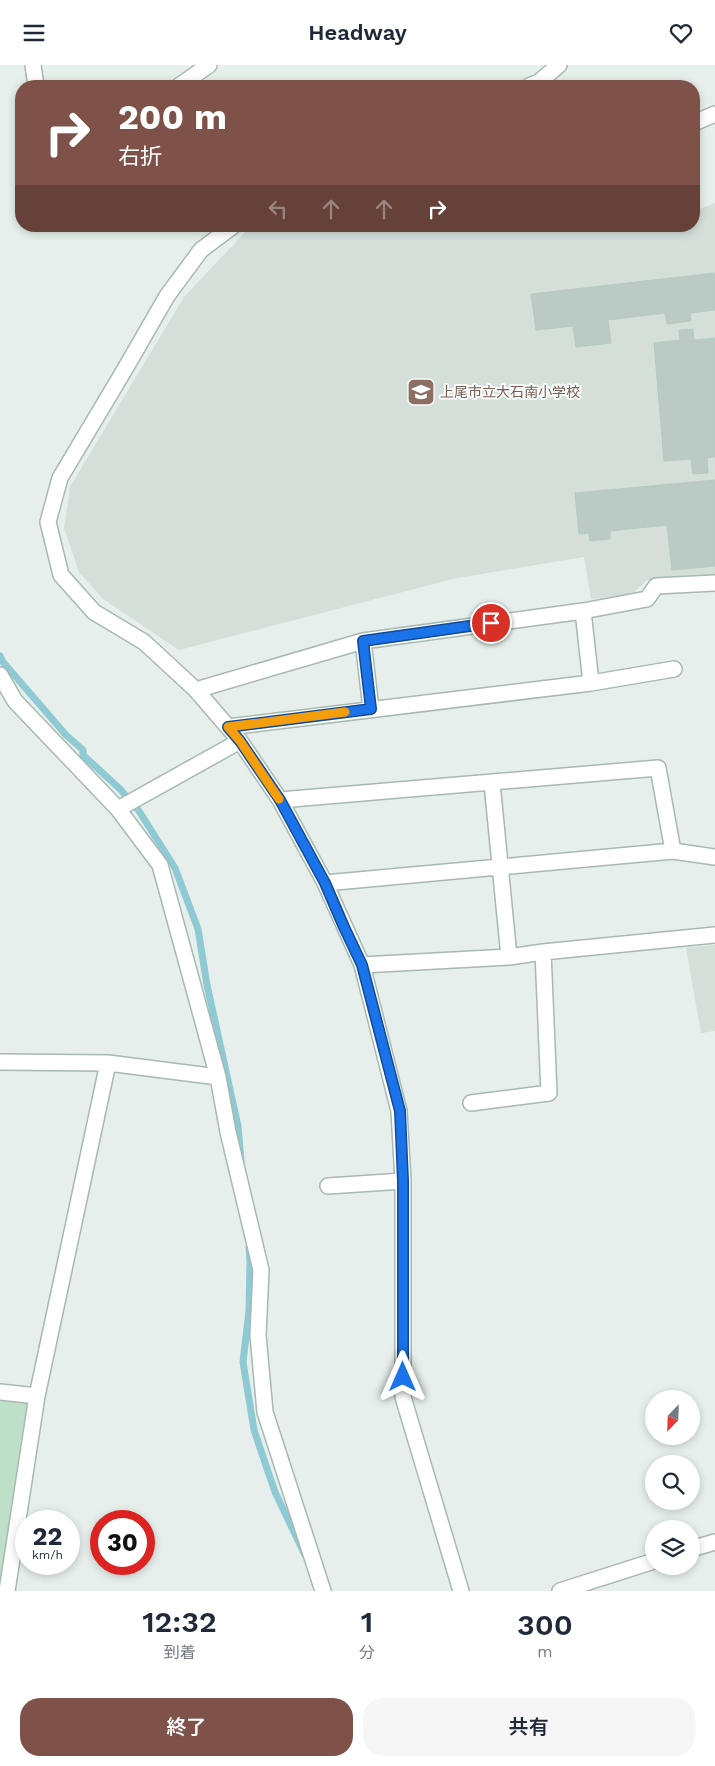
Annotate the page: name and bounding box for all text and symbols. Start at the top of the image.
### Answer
icon: menu [20,19,48,47]
icon: heart [667,19,695,47]
text: Headway [308,20,407,45]
text: 200 m [118,96,227,138]
icon: right [35,100,100,165]
text: 右折 [118,144,162,169]
icon: left [264,195,292,223]
icon: ahead [317,195,345,223]
icon: ahead [370,195,398,223]
icon: right [423,195,451,223]
school or university icon: 上尾市立大石南小学校 [406,377,436,407]
place label: 上尾市立大石南小学校 [440,384,580,400]
pin [470,602,512,644]
icon: arrive [477,609,505,637]
position arrow [376,1350,428,1402]
north arrow [645,1390,700,1445]
map controls [645,1390,700,1575]
button: search [645,1455,700,1510]
speed limit sign: 30 [90,1510,155,1575]
button: layers [645,1520,700,1575]
text: 22 [33,1522,62,1551]
text: km/h [32,1548,63,1562]
text: 12:32 [142,1604,217,1639]
text: 1 [361,1604,373,1639]
text: 300 [517,1607,573,1642]
text: m [537,1642,553,1661]
text: 到着 [163,1643,195,1662]
text: 分 [359,1643,375,1662]
button: 終了 [20,1698,353,1756]
button: 共有 [363,1698,695,1756]

